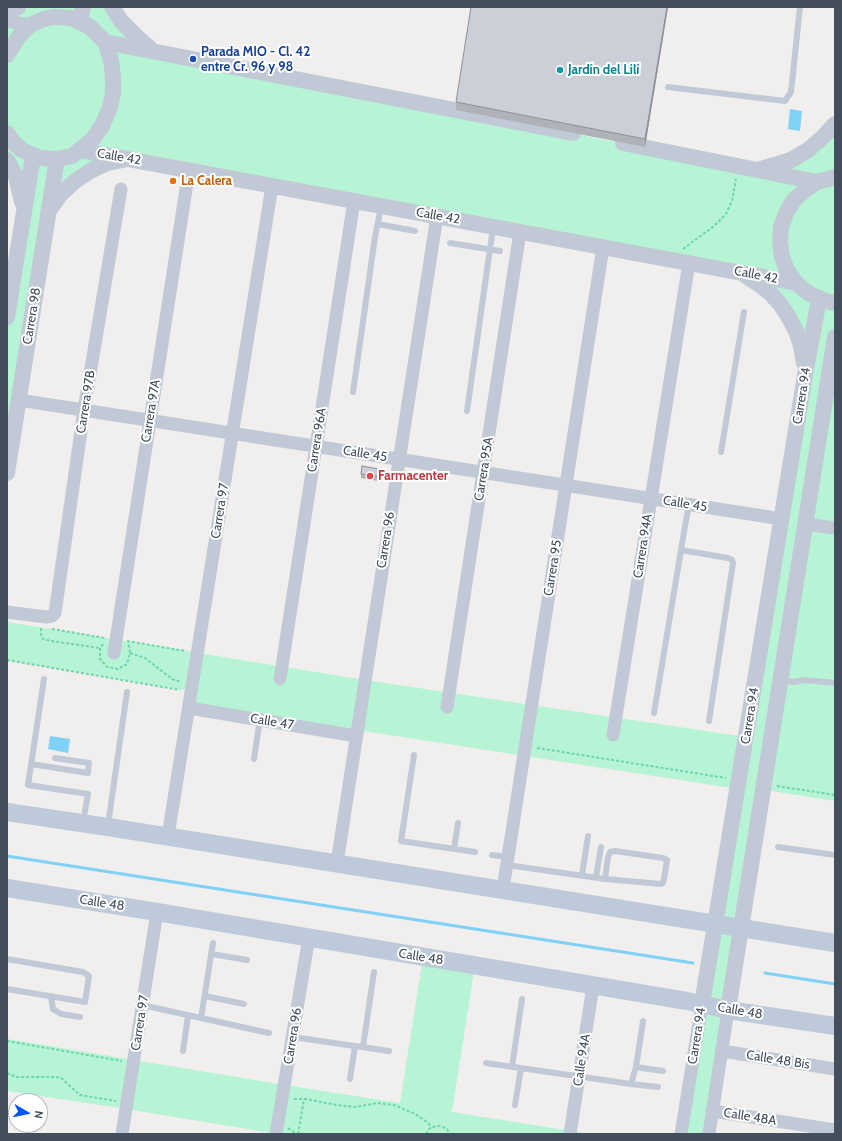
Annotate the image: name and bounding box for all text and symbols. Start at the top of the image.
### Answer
place label: Parada MIO - Cl. 42 entre Cr. 96 y 98 [201,44,310,75]
marker: Parada MIO - Cl. 42 entre Cr. 96 y 98 [188,54,198,64]
place label: Jardín del Lilí [568,62,639,78]
marker: Jardín del Lilí [555,65,565,75]
street label: Calle 42 [96,145,142,169]
place label: La Calera [181,173,232,189]
marker: La Calera [168,176,178,186]
street label: Calle 42 [415,204,461,228]
street label: Calle 42 [733,263,779,287]
street label: Carrera 98 [20,286,44,346]
street label: Carrera 94 [790,367,814,425]
street label: Carrera 97B [73,369,99,435]
street label: Carrera 97A [138,378,164,444]
street label: Carrera 96A [304,407,330,473]
street label: Carrera 95A [471,436,497,502]
street label: Calle 45 [342,443,388,465]
place label: Farmacenter [378,468,448,484]
marker: Farmacenter [365,471,375,481]
street label: Carrera 97 [208,482,232,540]
street label: Calle 45 [662,493,708,515]
street label: Carrera 96 [374,511,398,569]
street label: Carrera 94A [630,513,656,579]
street label: Carrera 95 [541,539,565,597]
street label: Carrera 94 [738,687,762,745]
street label: Calle 47 [249,711,295,733]
street label: Calle 48 [78,892,126,914]
street label: Calle 48 [397,946,445,968]
street label: Carrera 97 [128,994,152,1052]
street label: Calle 48 [716,999,764,1023]
street label: Carrera 96 [281,1007,305,1065]
street label: Carrera 94 [685,1007,709,1065]
street label: Calle 94A [570,1033,594,1087]
street label: Calle 48 Bis [745,1047,811,1073]
north arrow [8,1093,48,1133]
street label: Calle 48A [722,1105,778,1129]
text: N [31,1110,46,1120]

